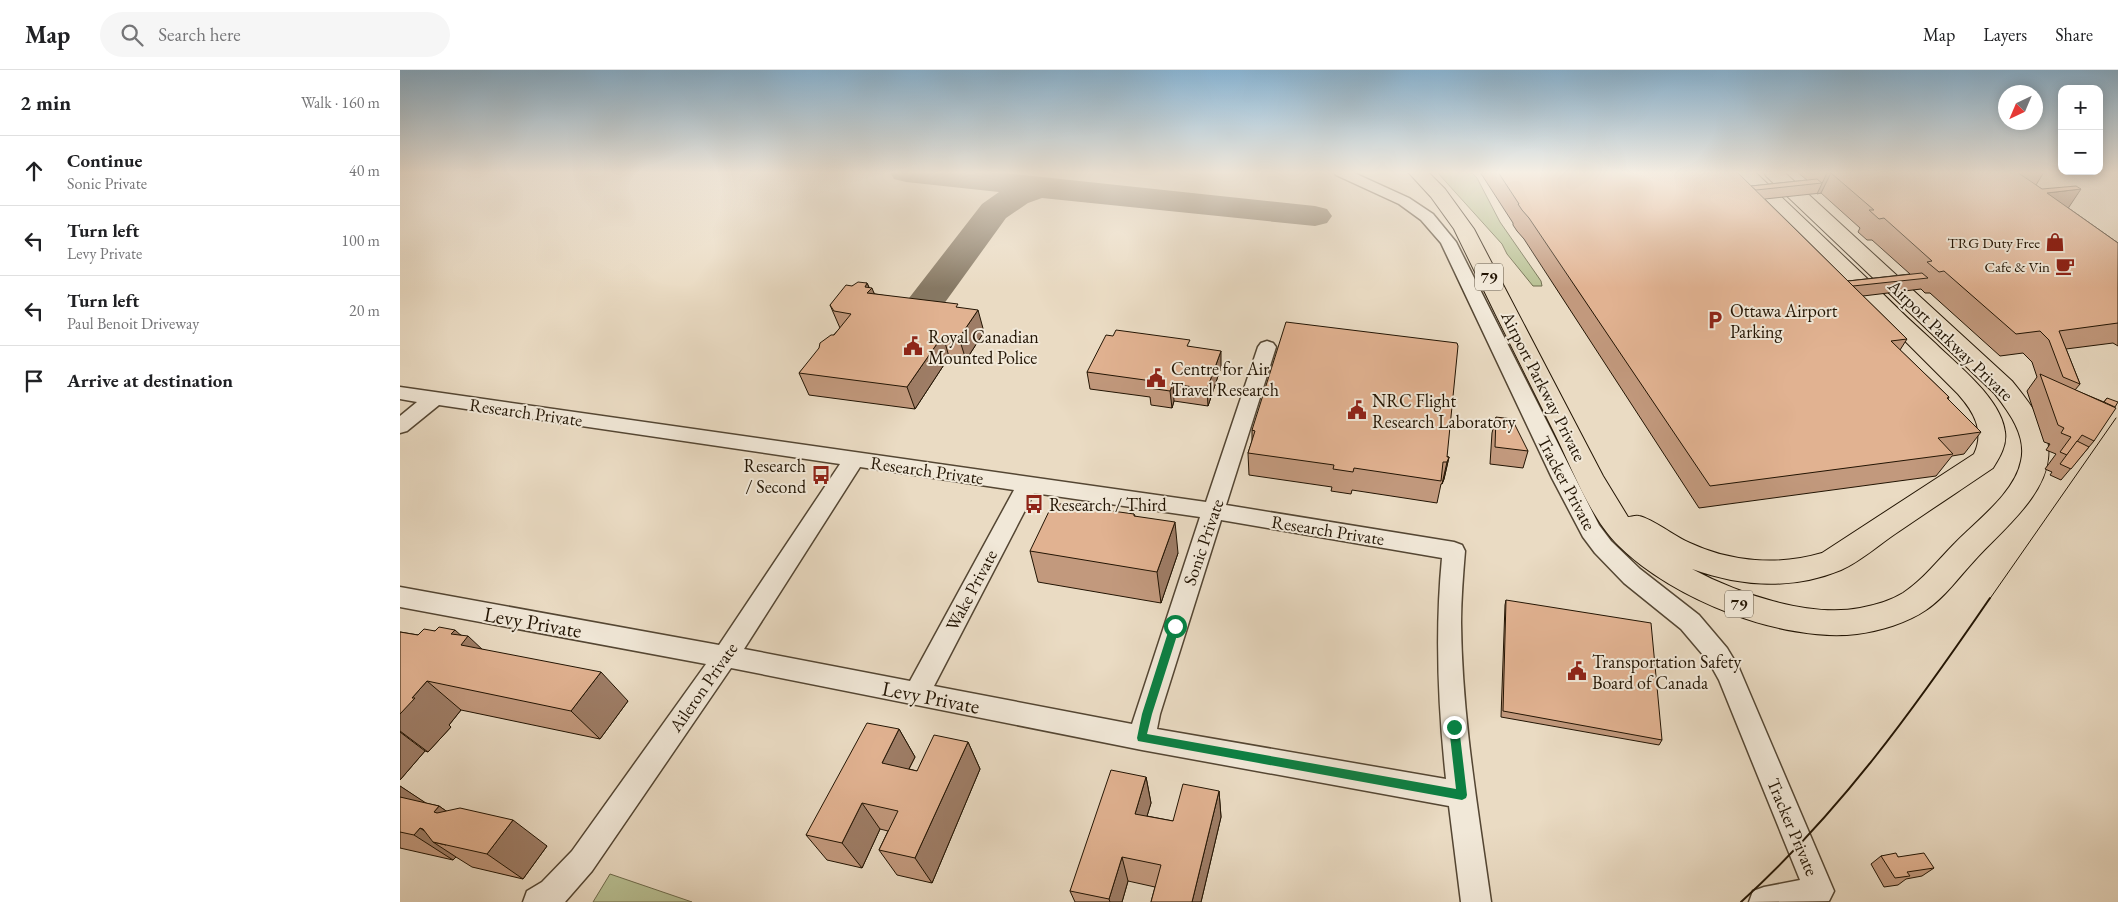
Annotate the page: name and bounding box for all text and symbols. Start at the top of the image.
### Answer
search box [100,12,450,57]
text: Map [25,19,70,50]
icon: search [118,21,146,49]
text: Search here [158,22,241,47]
text: Map [1923,23,1955,46]
text: Layers [1983,23,2027,46]
text: Share [2055,23,2093,46]
north arrow [1998,85,2043,130]
map controls [2058,85,2103,175]
button: + [2058,85,2103,130]
text: 2 min [20,89,71,116]
text: Walk · 160 m [301,92,380,113]
button: − [2058,130,2103,175]
text: Continue [67,148,142,173]
icon: ahead [20,157,48,185]
text: 40 m [349,160,380,181]
text: Sonic Private [67,173,147,194]
text: Turn left [67,218,139,243]
icon: left [20,227,48,255]
text: 100 m [341,230,380,251]
shop icon: TRG Duty Free [2044,231,2066,253]
place label: TRG Duty Free [1948,233,2040,252]
text: Levy Private [67,243,142,264]
cafe icon: Cafe & Vin [2054,255,2076,277]
place label: Cafe & Vin [1984,257,2050,276]
road number: 79 [1475,263,1503,290]
street label: Airport Parkway Private [1883,274,2018,406]
text: Turn left [67,288,139,313]
icon: left [20,297,48,325]
place label: Ottawa Airport Parking [1730,299,1838,343]
text: 20 m [349,300,380,321]
street label: Airport Parkway Private [1496,306,1592,465]
parking icon: Ottawa Airport Parking [1704,309,1726,331]
text: Paul Benoit Driveway [67,313,199,334]
place label: Royal Canadian Mounted Police [928,325,1039,369]
public building icon: Royal Canadian Mounted Police [902,335,924,357]
place label: Centre for Air Travel Research [1171,357,1279,401]
icon: arrive [20,367,48,395]
public building icon: Centre for Air Travel Research [1145,367,1167,389]
text: Arrive at destination [67,368,233,393]
place label: NRC Flight Research Laboratory [1372,389,1516,433]
street label: Research Private [468,393,584,431]
public building icon: NRC Flight Research Laboratory [1346,399,1368,421]
street label: Tracker Private [1533,432,1601,534]
street label: Research Private [869,451,985,489]
place label: Research / Second [744,454,807,498]
bus stop icon: Research / Second [810,464,832,486]
bus stop icon: Research / Third [1023,493,1045,515]
place label: Research / Third [1049,493,1168,516]
street label: Sonic Private [1177,496,1229,588]
street label: Research Private [1270,510,1386,550]
street label: Wake Private [940,545,1002,635]
road number: 79 [1725,590,1753,618]
street label: Levy Private [482,600,584,644]
route start [1164,615,1187,638]
street label: Aileron Private [663,638,742,737]
place label: Transportation Safety Board of Canada [1592,650,1741,694]
public building icon: Transportation Safety Board of Canada [1566,660,1588,682]
street label: Levy Private [880,674,982,720]
route end [1443,716,1466,739]
street label: Tracker Private [1762,775,1824,879]

